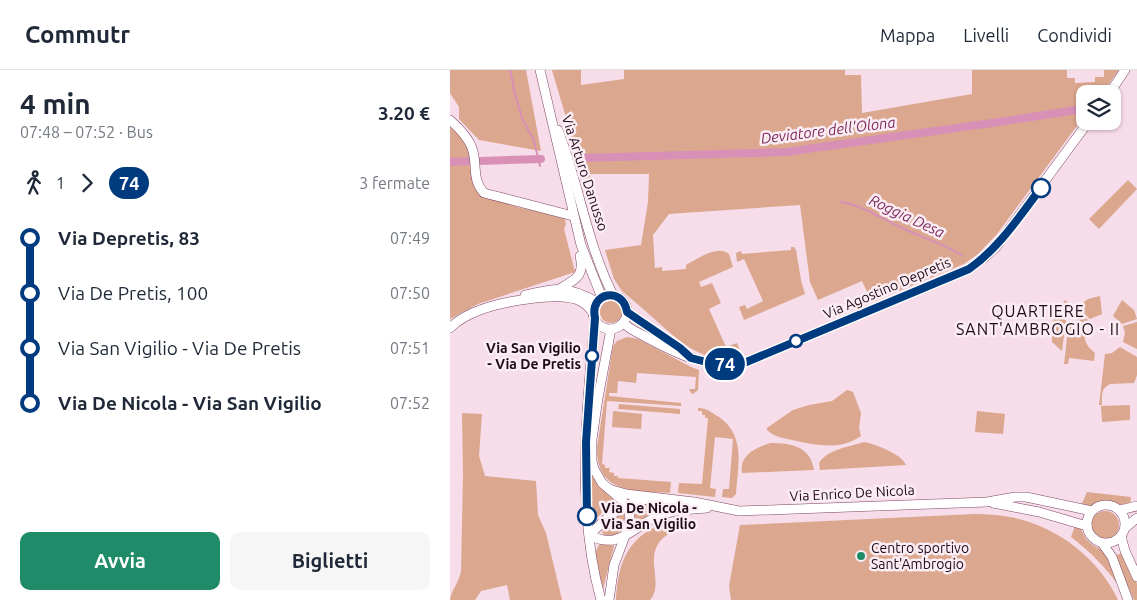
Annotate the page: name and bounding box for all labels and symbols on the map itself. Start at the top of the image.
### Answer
street label: Via Arturo Danusso [559,113,611,233]
water label: Deviatore dell'Olona [760,113,896,147]
unlabelled marker [1031,178,1051,198]
water label: Roggia Desa [867,191,947,241]
street label: Via Agostino Depretis [821,254,953,322]
district label: QUARTIERE SANT'AMBROGIO - II [956,302,1120,338]
unlabelled marker [789,334,803,348]
place label: Via San Vigilio - Via De Pretis [486,340,581,372]
line badge: 74 [702,348,748,380]
marker: Via San Vigilio - Via De Pretis [585,349,599,363]
street label: Via Enrico De Nicola [789,482,915,504]
place label: Via De Nicola - Via San Vigilio [601,500,697,532]
marker: Via De Nicola - Via San Vigilio [577,506,597,526]
place label: Centro sportivo Sant'Ambrogio [871,540,969,572]
marker: Centro sportivo Sant'Ambrogio [855,550,867,562]

